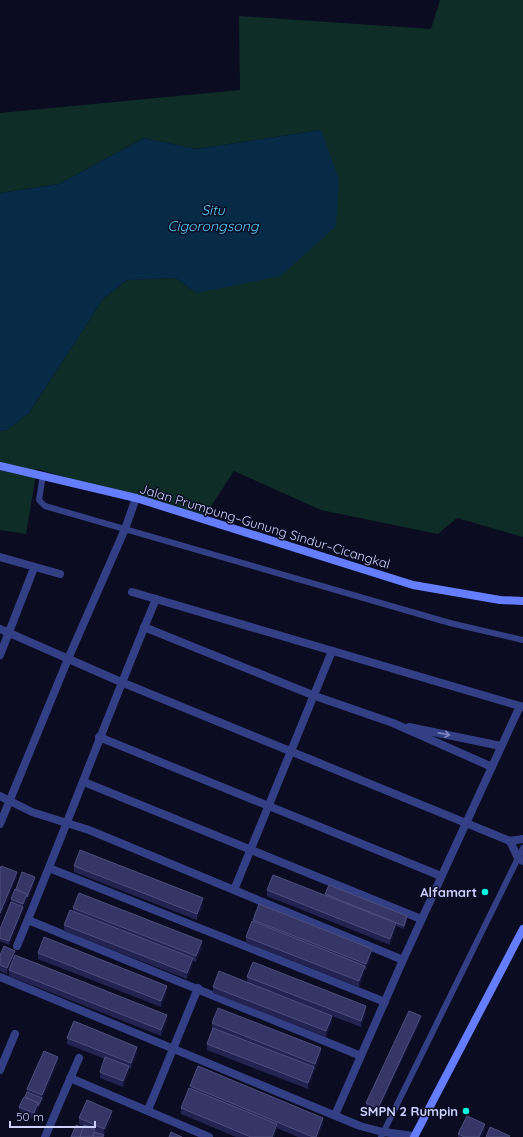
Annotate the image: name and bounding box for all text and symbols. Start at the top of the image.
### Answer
water label: Situ Cigorongsong [167,201,260,235]
street label: Jalan Prumpung–Gunung Sindur–Cicangkal [138,480,392,572]
one-way arrow [438,730,451,738]
place label: Alfamart [420,884,477,900]
marker: Alfamart [480,887,490,897]
scale bar [10,1103,95,1129]
place label: SMPN 2 Rumpin [360,1103,458,1119]
marker: SMPN 2 Rumpin [461,1106,471,1116]
text: 50 m [16,1109,44,1124]

